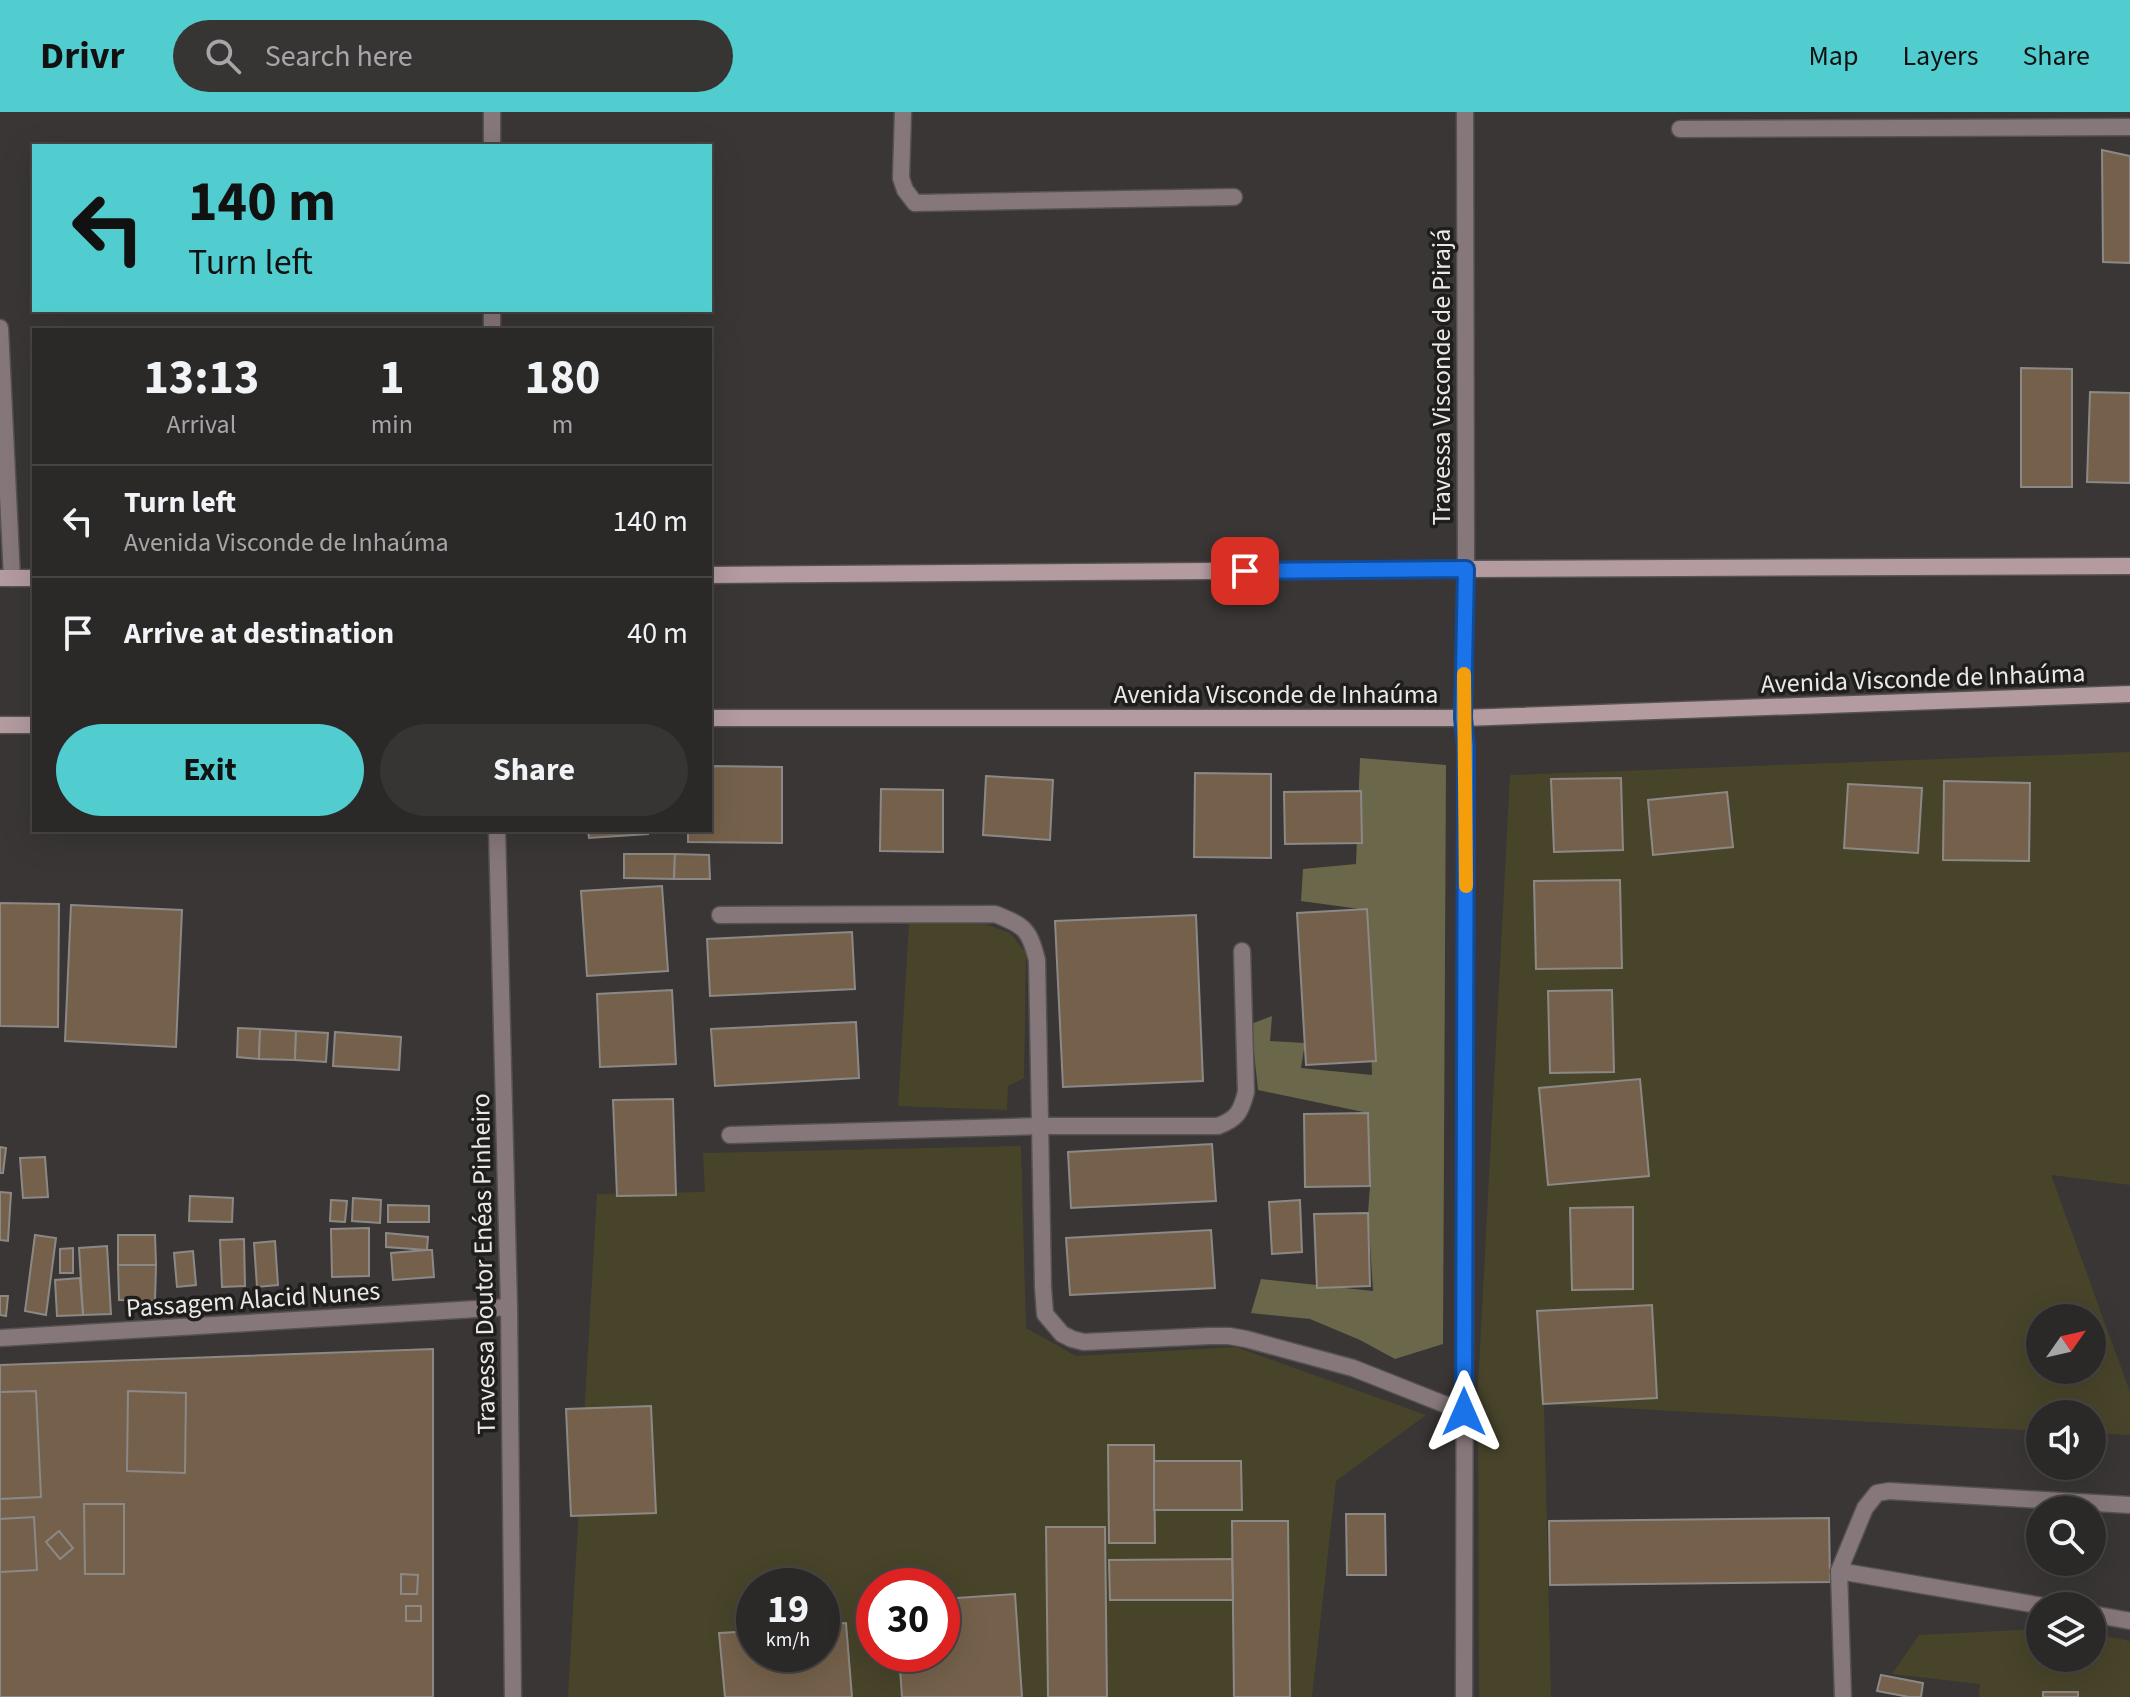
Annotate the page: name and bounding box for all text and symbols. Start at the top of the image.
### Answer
search box [173,20,733,92]
text: Drivr [40,29,125,83]
icon: search [201,34,245,78]
text: Search here [265,35,413,78]
text: Map [1808,36,1858,76]
text: Layers [1902,36,1978,76]
text: Share [2022,36,2090,76]
text: 140 m [188,163,336,242]
icon: left [56,176,160,280]
street label: Travessa Visconde de Pirajá [1423,229,1460,525]
text: Turn left [188,237,313,288]
text: 13:13 [143,344,259,412]
text: 1 [379,344,405,412]
text: 180 [524,344,600,412]
text: Arrival [166,406,236,443]
text: min [371,406,413,443]
text: m [552,406,573,443]
text: Turn left [124,481,236,524]
icon: left [56,499,100,543]
text: 140 m [612,500,688,543]
text: Avenida Visconde de Inhaúma [124,524,449,561]
pin [1211,537,1279,605]
icon: arrive [1223,549,1267,593]
icon: arrive [56,611,100,655]
text: Arrive at destination [124,612,394,655]
text: 40 m [627,612,688,655]
street label: Avenida Visconde de Inhaúma [1760,654,2086,703]
street label: Avenida Visconde de Inhaúma [1114,676,1438,713]
button: Exit [56,724,364,816]
button: Share [380,724,688,816]
street label: Travessa Doutor Enéas Pinheiro [462,1093,505,1435]
street label: Passagem Alacid Nunes [125,1272,381,1327]
north arrow [2026,1304,2106,1384]
map controls [2026,1304,2106,1672]
position arrow [1422,1370,1506,1454]
button: sound [2026,1400,2106,1480]
button: search [2026,1496,2106,1576]
speed limit sign: 30 [856,1568,960,1672]
text: 19 [767,1581,809,1638]
button: layers [2026,1592,2106,1672]
text: km/h [766,1626,810,1654]

